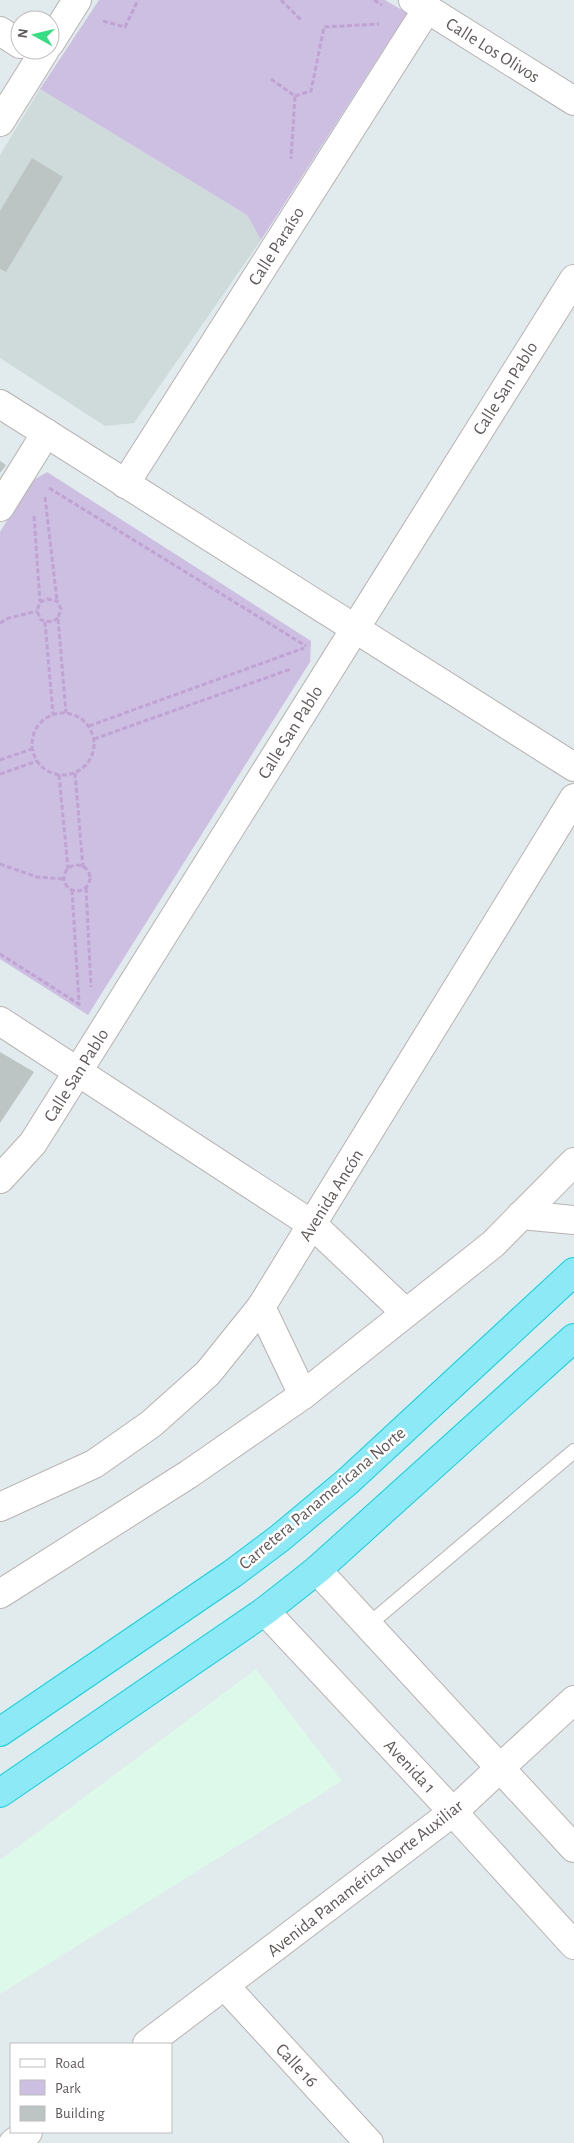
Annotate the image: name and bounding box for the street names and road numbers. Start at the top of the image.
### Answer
street label: Calle Los Olivos [442,15,542,87]
street label: Calle Paraíso [246,204,308,289]
street label: Calle San Pablo [470,339,542,438]
street label: Calle San Pablo [255,683,327,782]
street label: Calle San Pablo [41,1026,113,1125]
street label: Avenida Ancón [297,1147,367,1245]
street label: Carretera Panamericana Norte [236,1424,409,1574]
street label: Avenida 1 [380,1736,438,1797]
street label: Avenida Panamérica Norte Auxiliar [264,1797,467,1961]
street label: Calle 16 [272,2040,321,2091]

